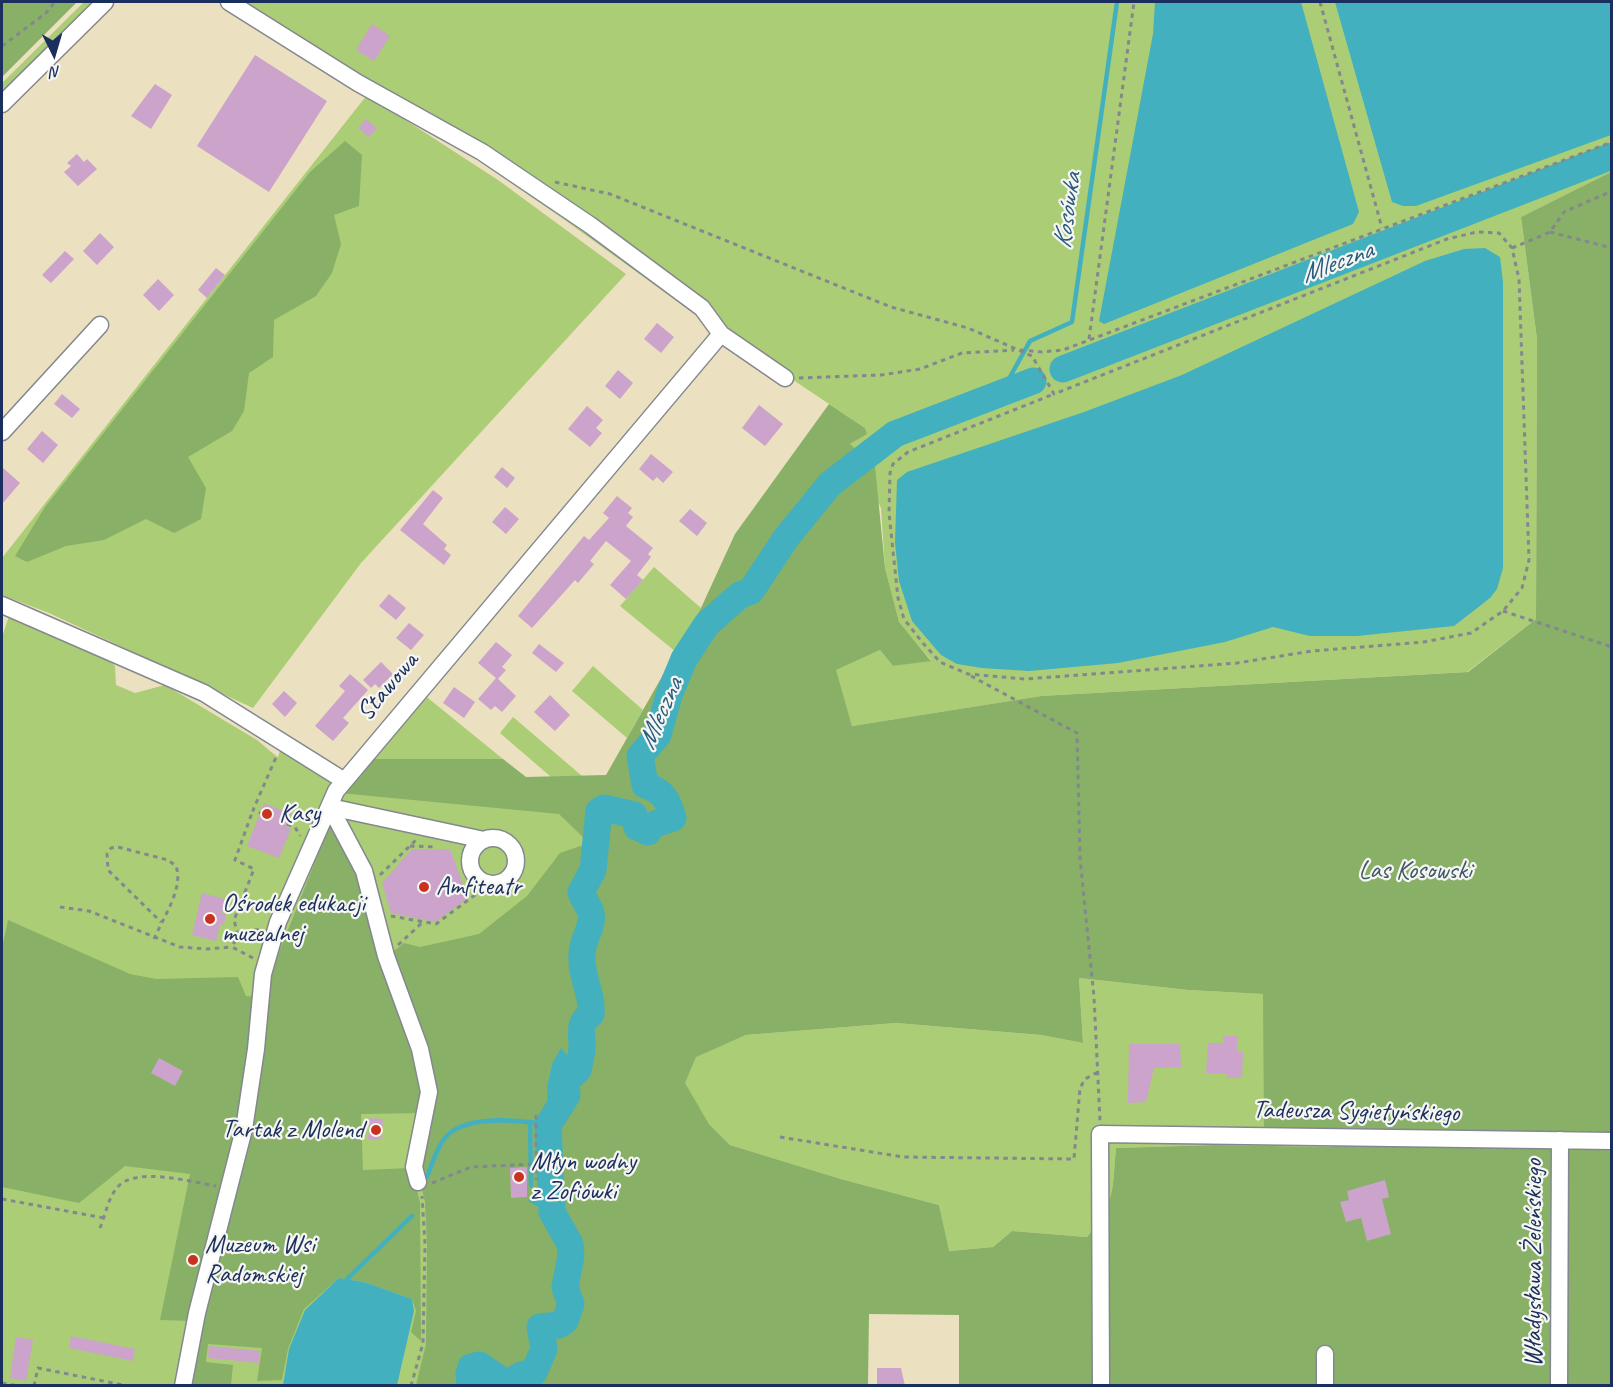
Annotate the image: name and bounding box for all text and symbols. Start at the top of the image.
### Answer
north arrow [24,24,84,84]
text: N [50,62,61,82]
water label: Kosówka [1047,171,1089,251]
water label: Mleczna [1297,235,1377,291]
street label: Stawowa [350,646,426,728]
water label: Mleczna [631,674,691,754]
place label: Kasy [279,798,320,830]
marker: Kasy [260,807,274,821]
park label: Las Kosowski [1358,855,1472,887]
place label: Amfiteatr [436,871,521,903]
marker: Amfiteatr [417,880,431,894]
place label: Ośrodek edukacji muzealnej [222,888,365,950]
marker: Ośrodek edukacji muzealnej [203,912,217,926]
street label: Tadeusza Sygietyńskiego [1252,1095,1460,1129]
place label: Tartak z Molend [222,1114,364,1146]
marker: Tartak z Molend [369,1123,383,1137]
place label: Młyn wodny z Zofiówki [531,1146,636,1208]
street label: Władysława Żeleńskiego [1518,1159,1550,1367]
marker: Młyn wodny z Zofiówki [512,1170,526,1184]
place label: Muzeum Wsi Radomskiej [205,1229,315,1290]
marker: Muzeum Wsi Radomskiej [186,1253,200,1267]

